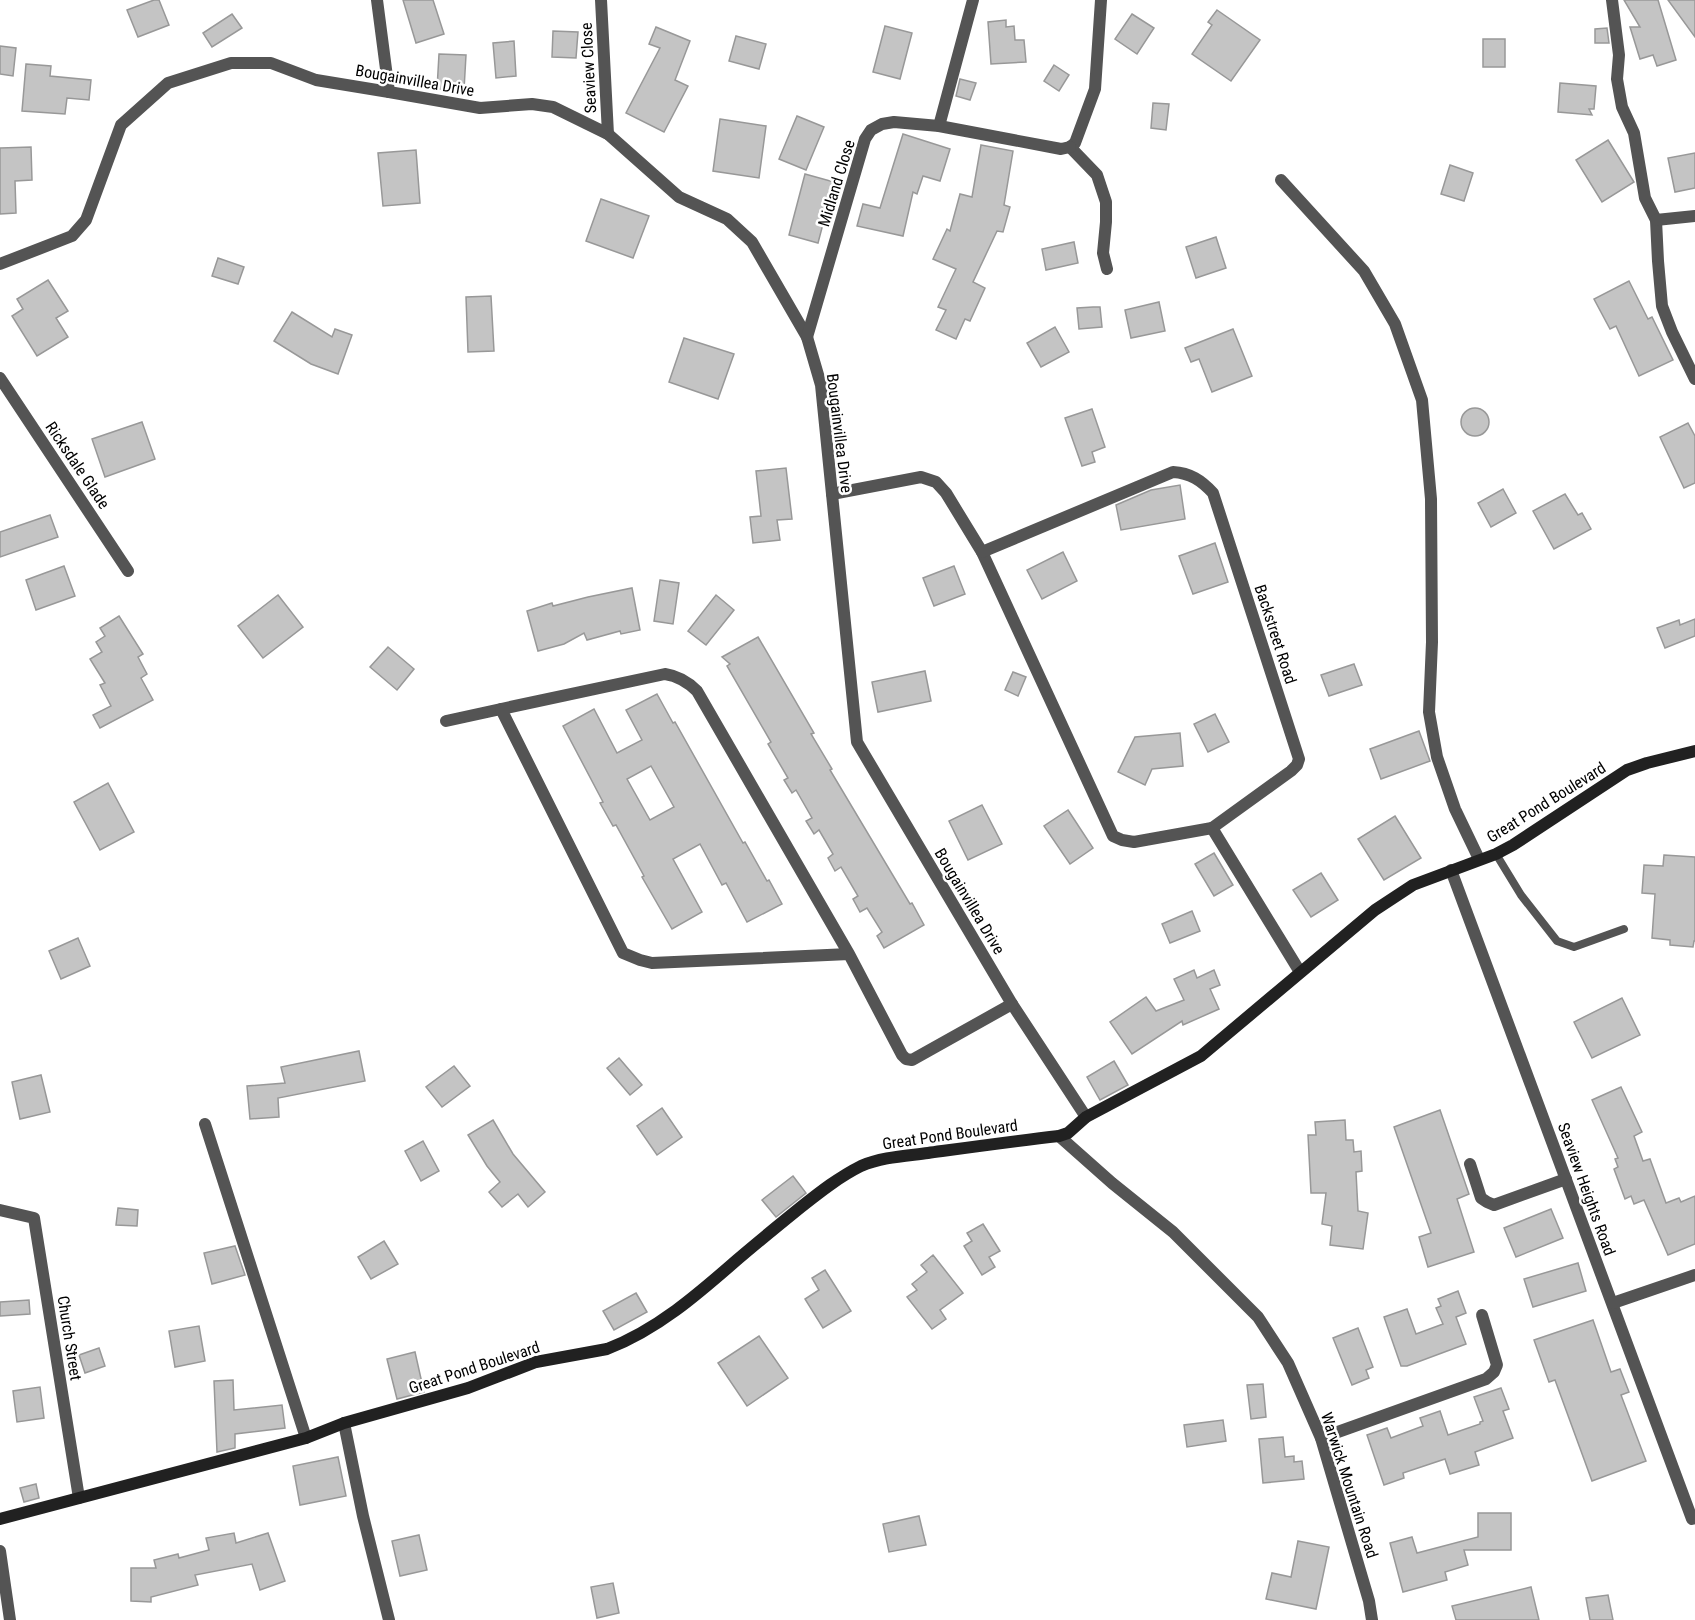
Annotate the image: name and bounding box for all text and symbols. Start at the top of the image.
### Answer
street label: Seaview Close [577,22,600,114]
street label: Bougainvillea Drive [354,61,476,100]
street label: Midland Close [814,137,859,229]
street label: Bougainvillea Drive [823,372,856,494]
street label: Ricksdale Glade [42,418,114,512]
street label: Backstreet Road [1251,582,1301,686]
street label: Great Pond Boulevard [1483,758,1609,847]
street label: Bougainvillea Drive [931,845,1009,958]
street label: Great Pond Boulevard [881,1116,1019,1153]
street label: Seaview Heights Road [1554,1120,1619,1258]
street label: Church Street [53,1294,86,1382]
street label: Great Pond Boulevard [406,1337,542,1398]
street label: Warwick Mountain Road [1317,1410,1382,1560]

